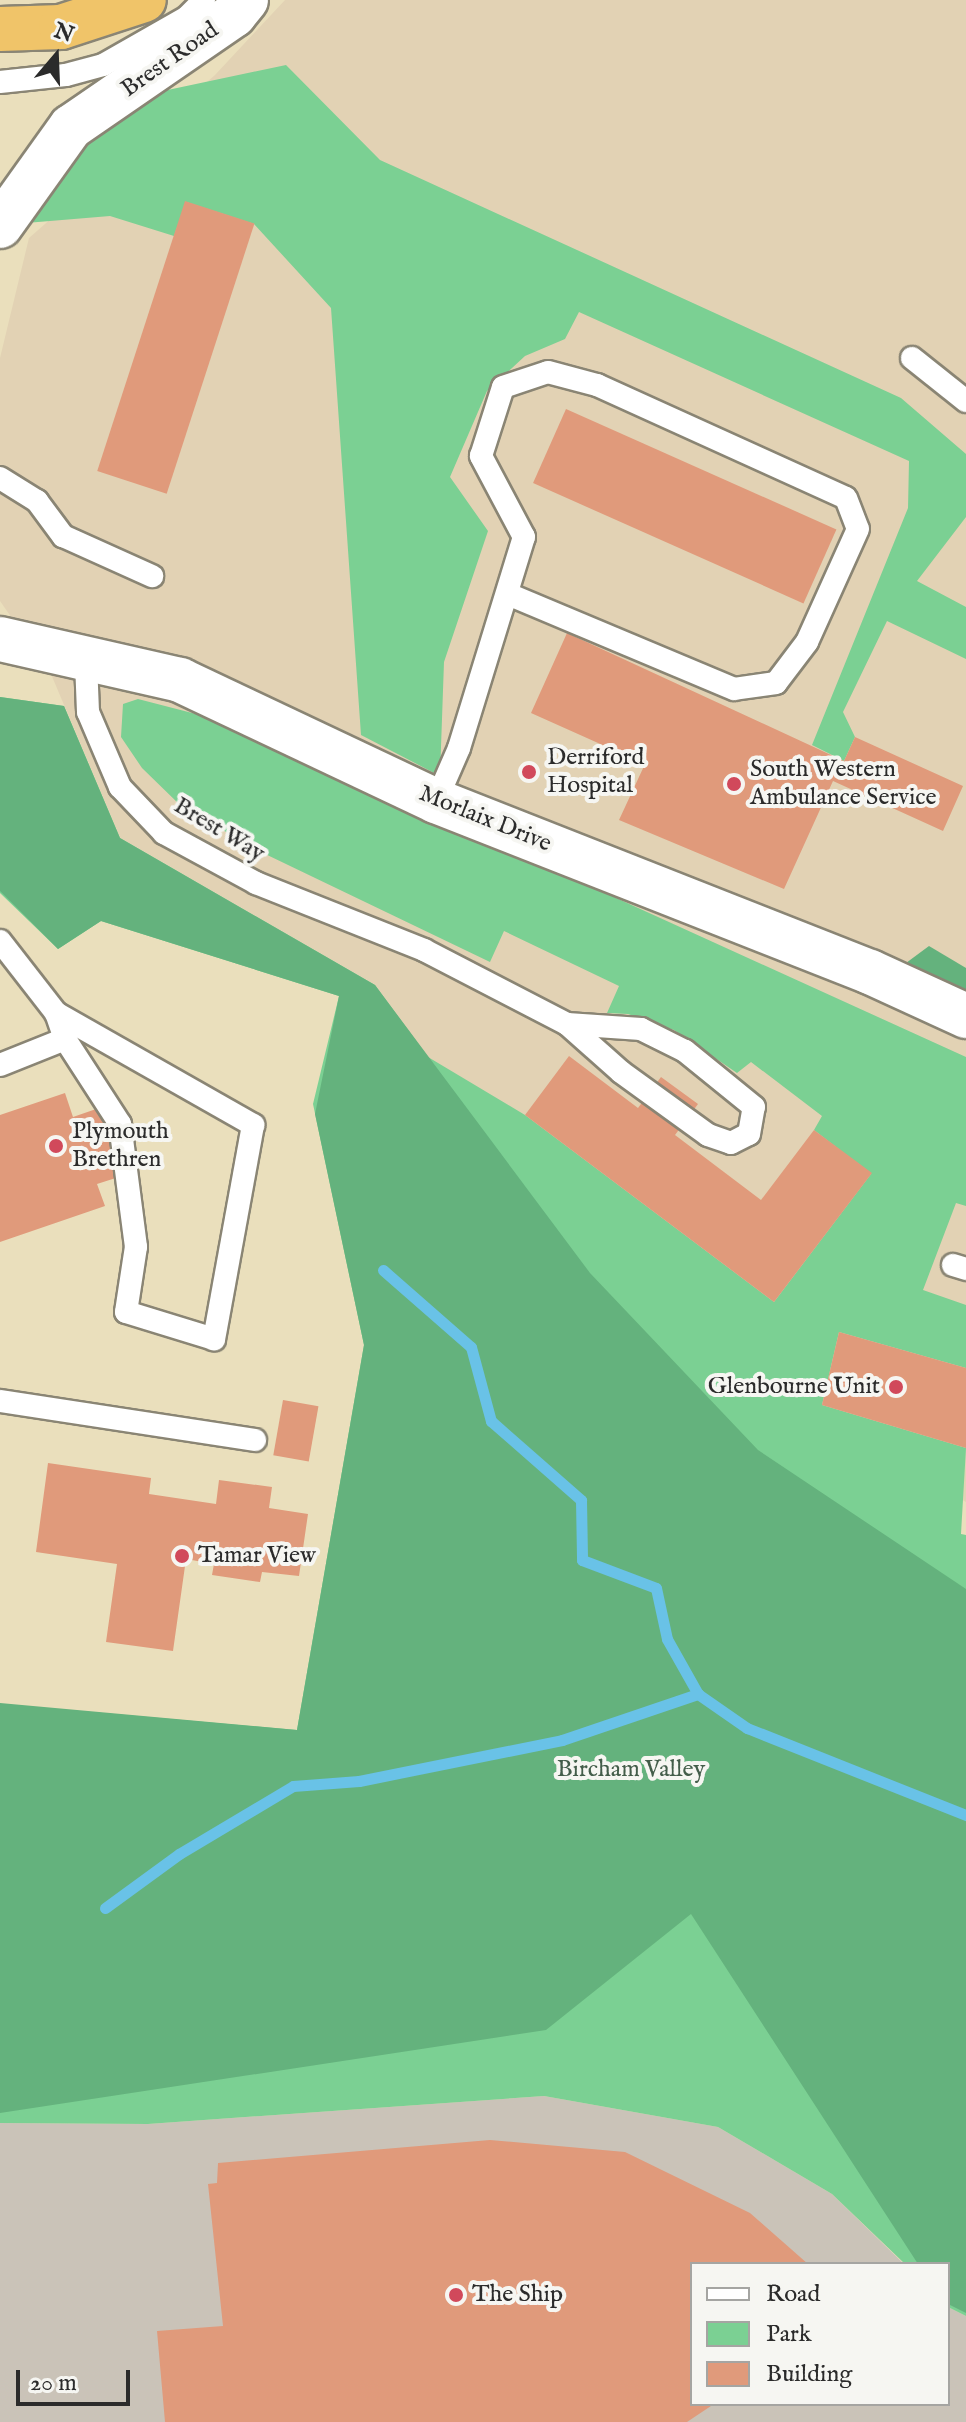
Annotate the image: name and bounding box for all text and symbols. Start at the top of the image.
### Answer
north arrow [16,16,96,96]
street label: Brest Road [116,16,224,104]
text: N [50,17,77,50]
place label: Derriford Hospital [547,744,644,800]
place label: South Western Ambulance Service [750,756,937,812]
marker: Derriford Hospital [518,761,540,783]
marker: South Western Ambulance Service [725,775,743,793]
street label: Morlaix Drive [415,779,555,859]
street label: Brest Way [168,792,270,868]
place label: Plymouth Brethren [72,1118,169,1174]
marker: Plymouth Brethren [47,1137,65,1155]
place label: Glenbourne Unit [708,1373,880,1401]
marker: Glenbourne Unit [887,1378,905,1396]
place label: Tamar View [198,1542,316,1570]
marker: Tamar View [173,1547,191,1565]
park label: Bircham Valley [557,1756,705,1784]
legend [690,2262,950,2406]
text: Road [766,2279,820,2310]
place label: The Ship [472,2281,563,2309]
marker: The Ship [447,2286,465,2304]
text: Park [766,2319,812,2350]
scale bar [20,2354,134,2404]
text: Building [766,2359,852,2390]
text: 20 m [30,2368,77,2399]

